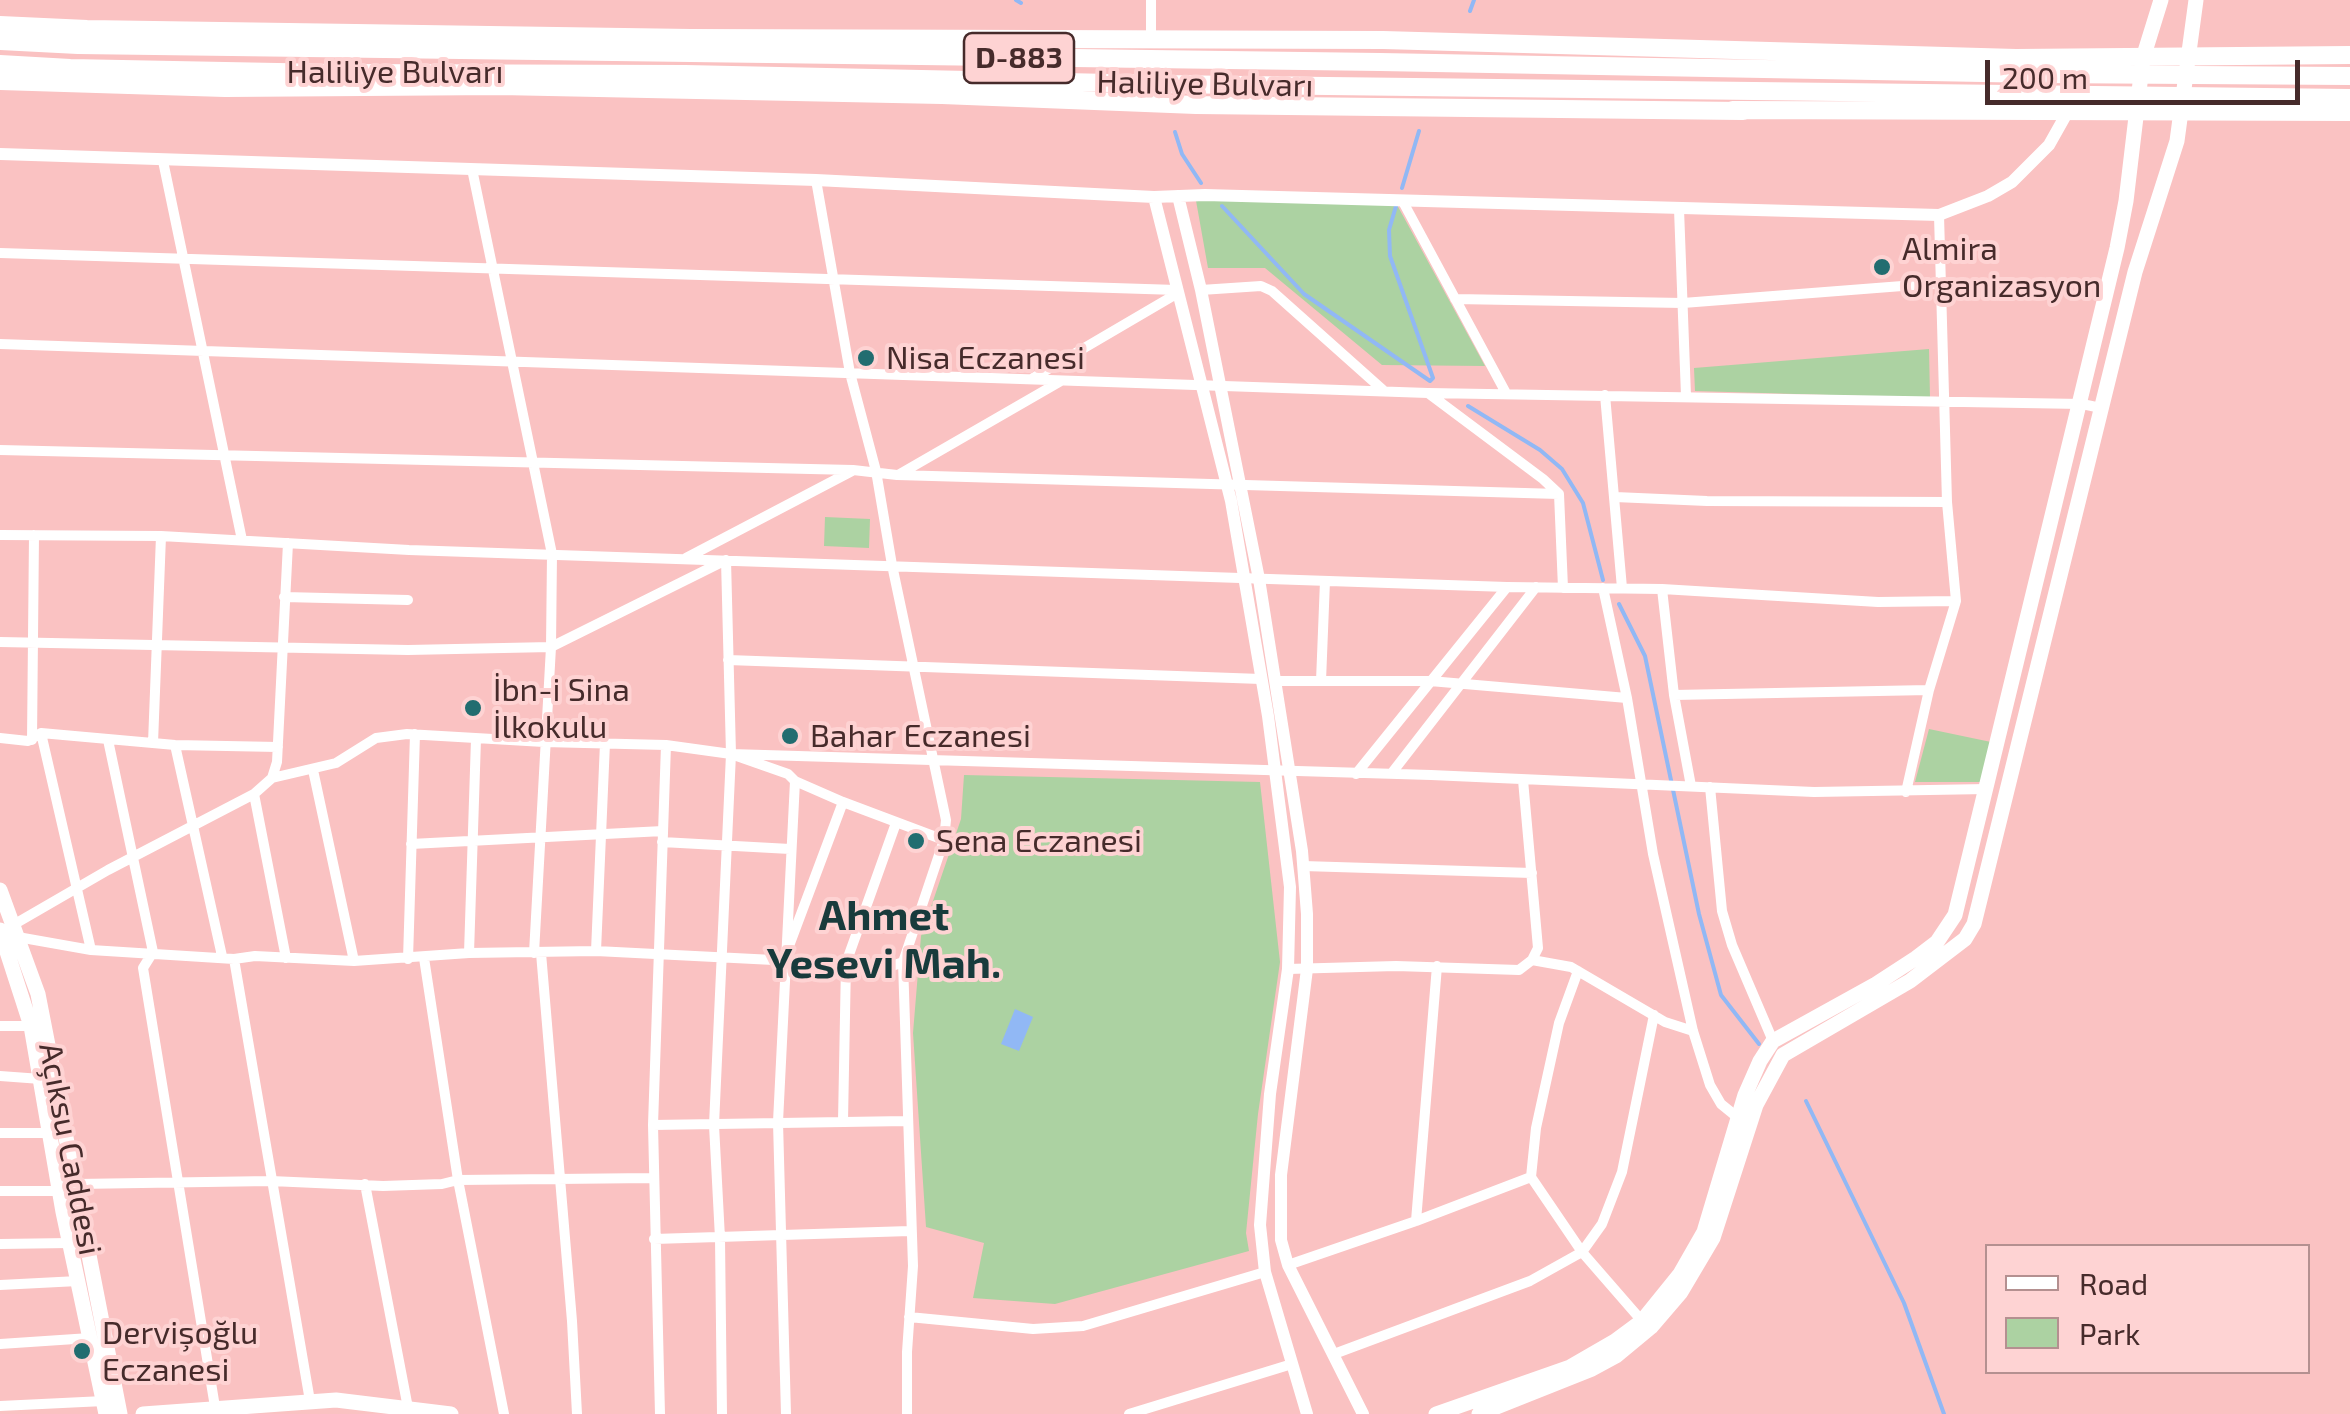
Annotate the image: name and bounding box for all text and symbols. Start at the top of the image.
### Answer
road number: D-883 [964,33,1074,83]
scale bar [1990,40,2305,102]
street label: Haliliye Bulvarı [287,53,503,91]
text: 200 m [2002,59,2088,95]
street label: Haliliye Bulvarı [1096,63,1314,105]
place label: Almira Organizasyon [1902,230,2101,305]
marker: Almira Organizasyon [1871,256,1893,278]
place label: Nisa Eczanesi [886,339,1085,377]
marker: Nisa Eczanesi [855,347,877,369]
place label: İbn-i Sina İlkokulu [493,671,630,746]
marker: İbn-i Sina İlkokulu [462,697,484,719]
place label: Bahar Eczanesi [810,717,1031,755]
marker: Bahar Eczanesi [779,725,801,747]
place label: Sena Eczanesi [936,822,1142,860]
marker: Sena Eczanesi [905,830,927,852]
district label: Ahmet Yesevi Mah. [767,891,1001,989]
street label: Açıksu Caddesi [31,1040,109,1258]
legend [1985,1244,2310,1374]
text: Road [2079,1265,2148,1301]
place label: Dervişoğlu Eczanesi [102,1314,258,1389]
text: Park [2079,1315,2140,1351]
marker: Dervişoğlu Eczanesi [71,1340,93,1362]

